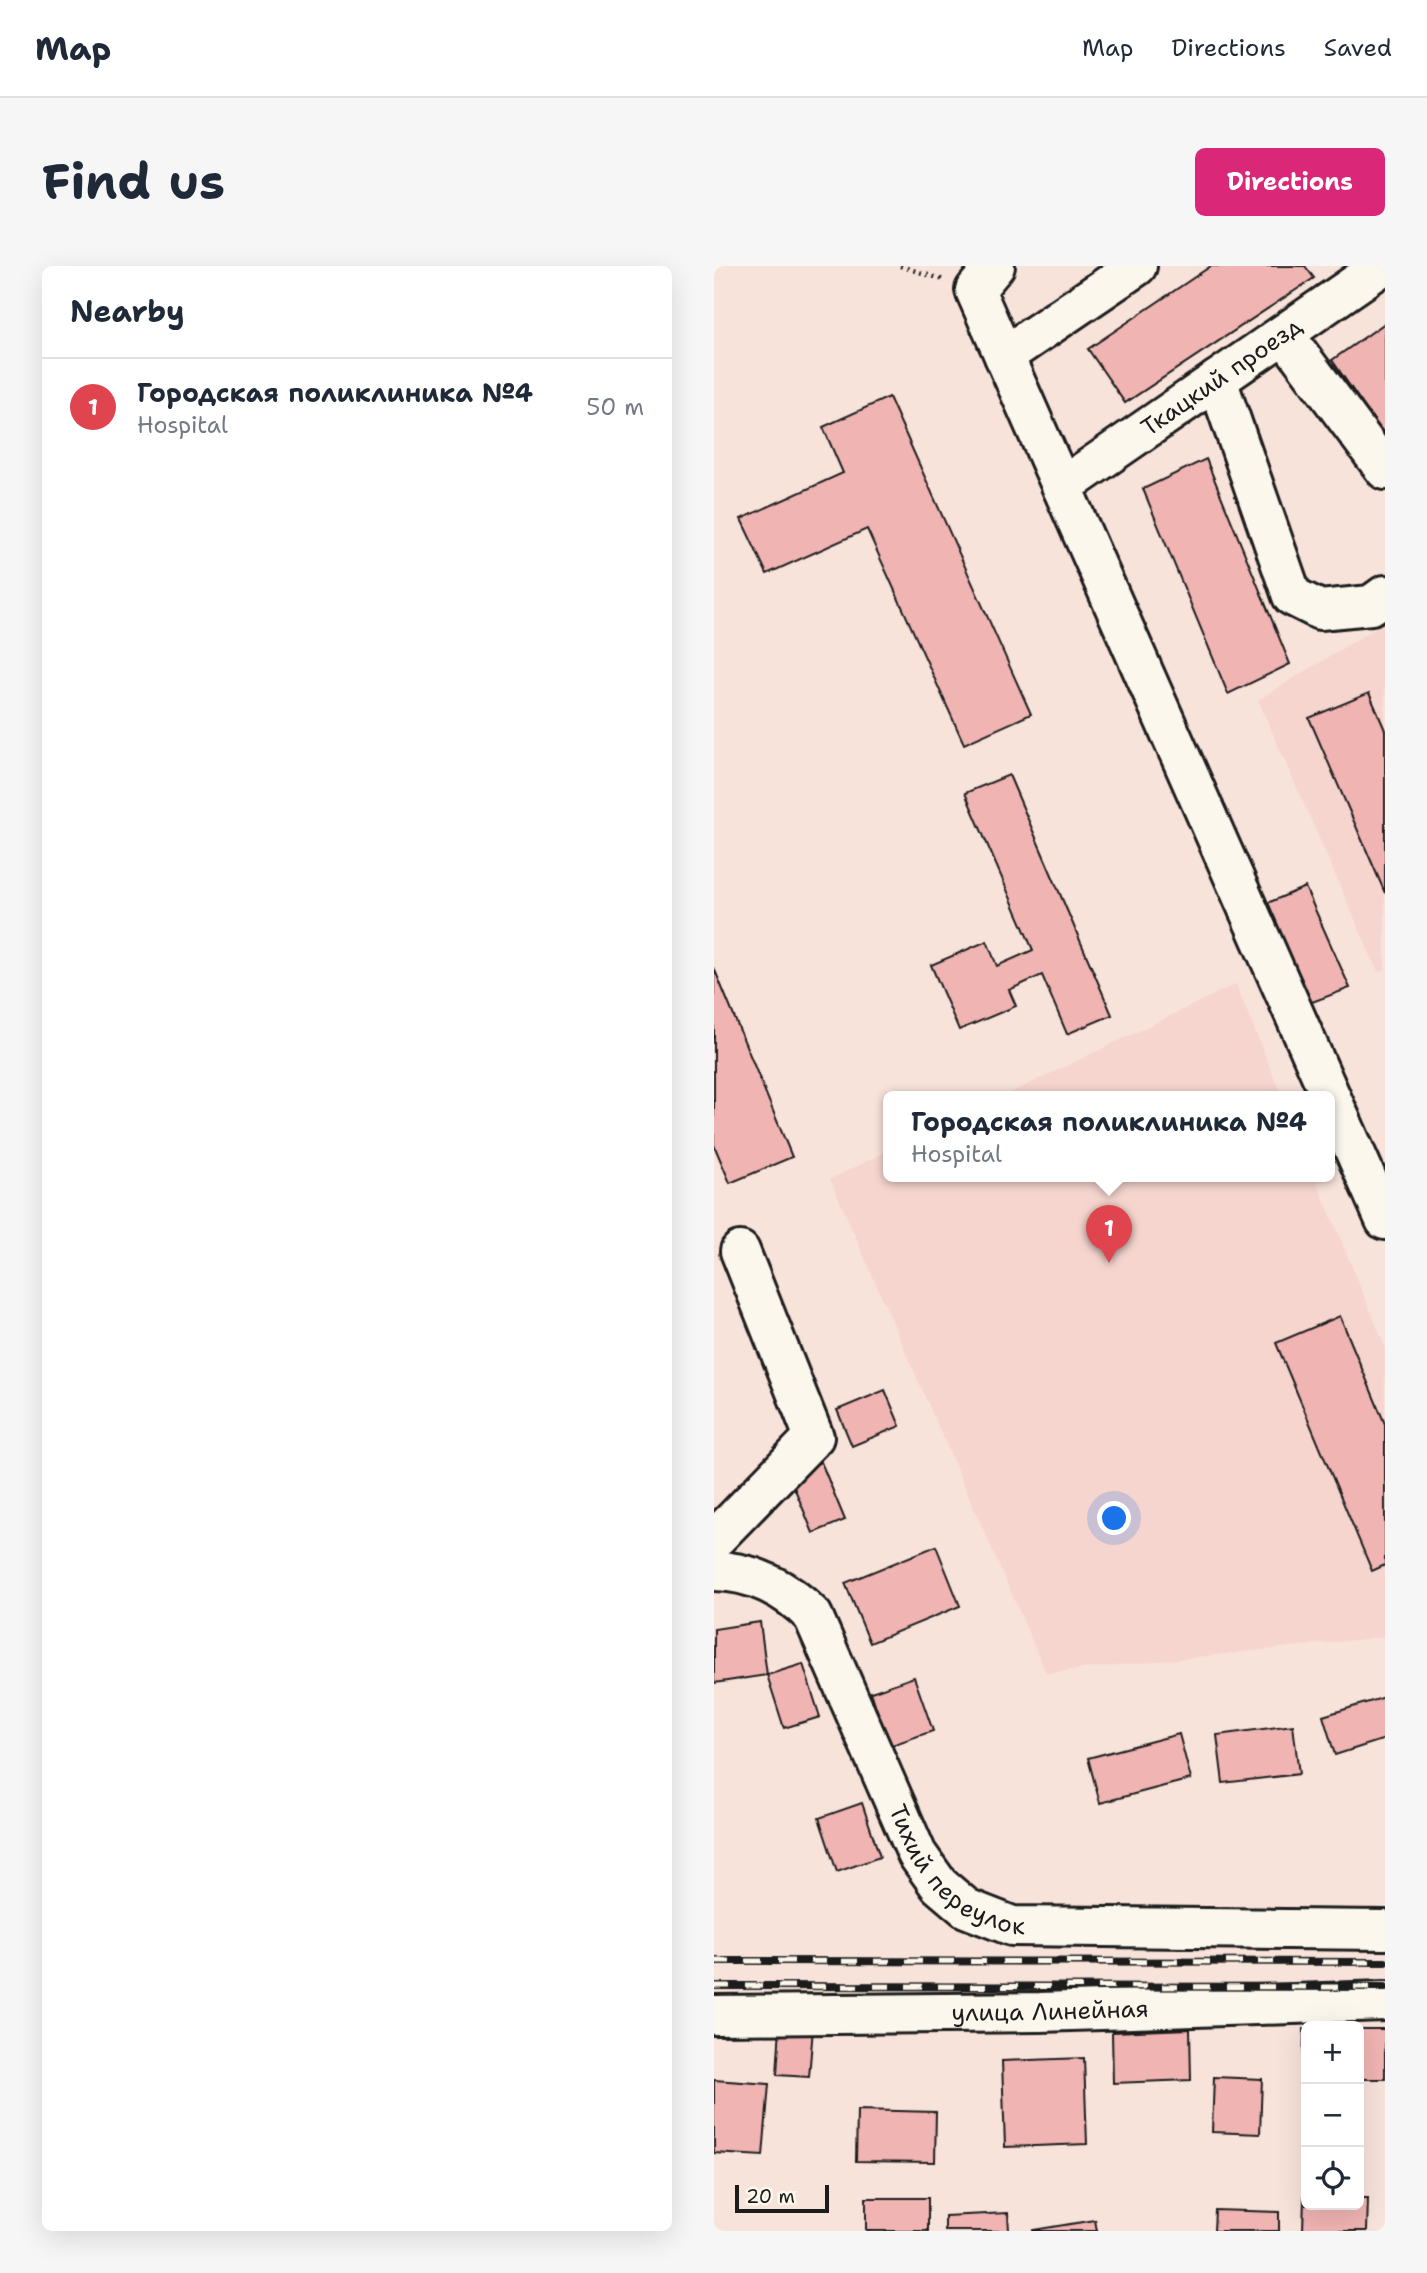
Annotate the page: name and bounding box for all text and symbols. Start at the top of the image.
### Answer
text: Map [35,26,111,71]
text: Map [1082,32,1133,64]
text: Directions [1171,32,1286,64]
text: Saved [1324,32,1392,64]
button: Directions [1195,148,1385,216]
text: Find us [42,149,225,215]
text: Nearby [70,291,185,332]
street label: Ткацкий проезд [1135,310,1308,444]
text: Городская поликлиника №4 [137,375,533,410]
text: 1 [88,392,98,422]
text: 50 m [586,392,644,422]
text: Hospital [137,410,228,440]
popup [883,1091,1335,1182]
text: Городская поликлиника №4 [911,1104,1307,1139]
text: Hospital [911,1139,1002,1169]
pin: 1 [1086,1205,1132,1263]
your location [1097,1501,1131,1535]
street label: Тихий переулок [881,1799,1025,1942]
street label: улица Линейная [951,1993,1149,2029]
map controls [1301,2021,1364,2210]
button: + [1301,2021,1364,2084]
button: − [1301,2084,1364,2147]
button: locate [1301,2147,1364,2210]
scale bar [735,2182,830,2214]
text: 20 m [746,2184,795,2209]

